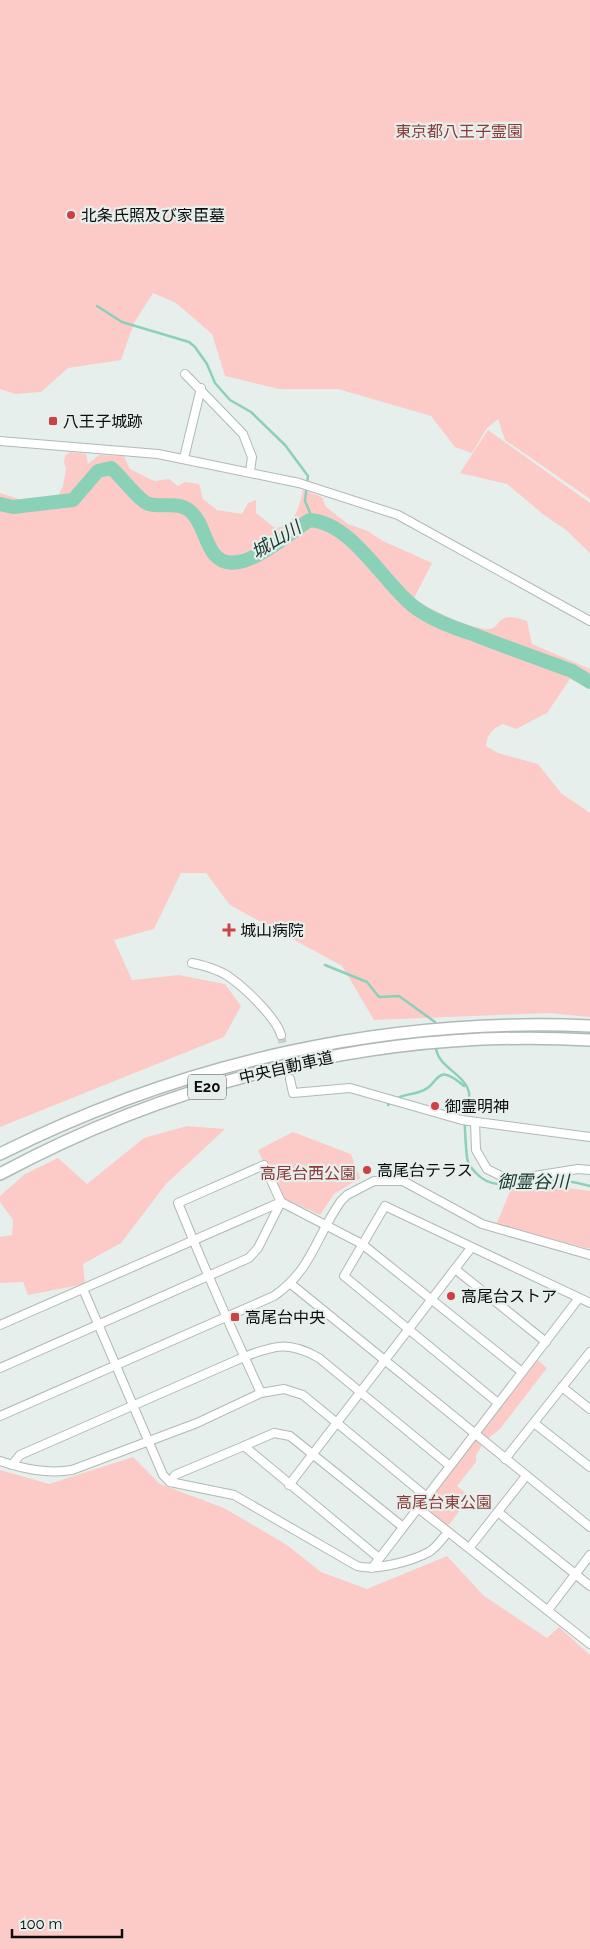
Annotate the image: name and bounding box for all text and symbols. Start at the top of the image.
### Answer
park label: 東京都八王子霊園 [395,122,523,141]
place label: 北条氏照及び家臣墓 [81,206,225,225]
marker: 北条氏照及び家臣墓 [65,209,77,221]
place label: 八王子城跡 [63,412,143,431]
marker: 八王子城跡 [47,415,59,427]
water label: 城山川 [247,516,306,562]
place label: 城山病院 [240,921,304,940]
marker: 城山病院 [222,923,236,937]
street label: 中央自動車道 [237,1047,335,1088]
road number: E20 [188,1074,226,1100]
place label: 御霊明神 [445,1097,509,1116]
marker: 御霊明神 [429,1100,441,1112]
place label: 高尾台テラス [377,1161,473,1180]
park label: 高尾台西公園 [260,1164,356,1183]
marker: 高尾台テラス [361,1164,373,1176]
water label: 御霊谷川 [497,1171,571,1192]
place label: 高尾台ストア [461,1287,557,1306]
marker: 高尾台ストア [445,1290,457,1302]
place label: 高尾台中央 [245,1308,325,1327]
marker: 高尾台中央 [229,1311,241,1323]
park label: 高尾台東公園 [396,1493,492,1512]
scale bar [12,1906,122,1938]
text: 100 m [20,1915,62,1933]

